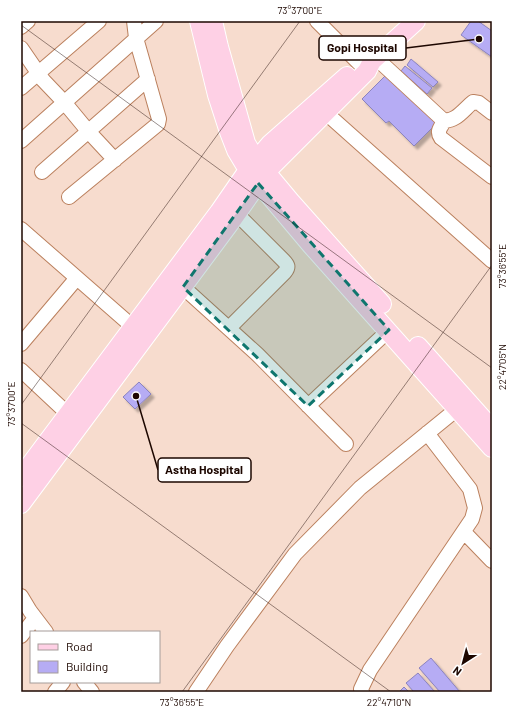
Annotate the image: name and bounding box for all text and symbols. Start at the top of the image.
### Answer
text: 73°37'00"E [278,4,322,16]
callout: Gopi Hospital [319,36,406,60]
text: Gopi Hospital [327,40,397,54]
text: 73°36'55"E [496,244,508,288]
text: 22°47'05"N [496,344,508,390]
text: 73°37'00"E [5,382,17,426]
callout: Astha Hospital [158,458,251,482]
text: Astha Hospital [165,462,243,476]
legend [30,631,160,683]
text: Road [66,639,93,653]
north arrow [443,643,483,683]
text: Building [66,659,108,673]
text: N [450,664,464,679]
text: 73°36'55"E [160,696,204,708]
text: 22°47'10"N [367,696,411,708]

